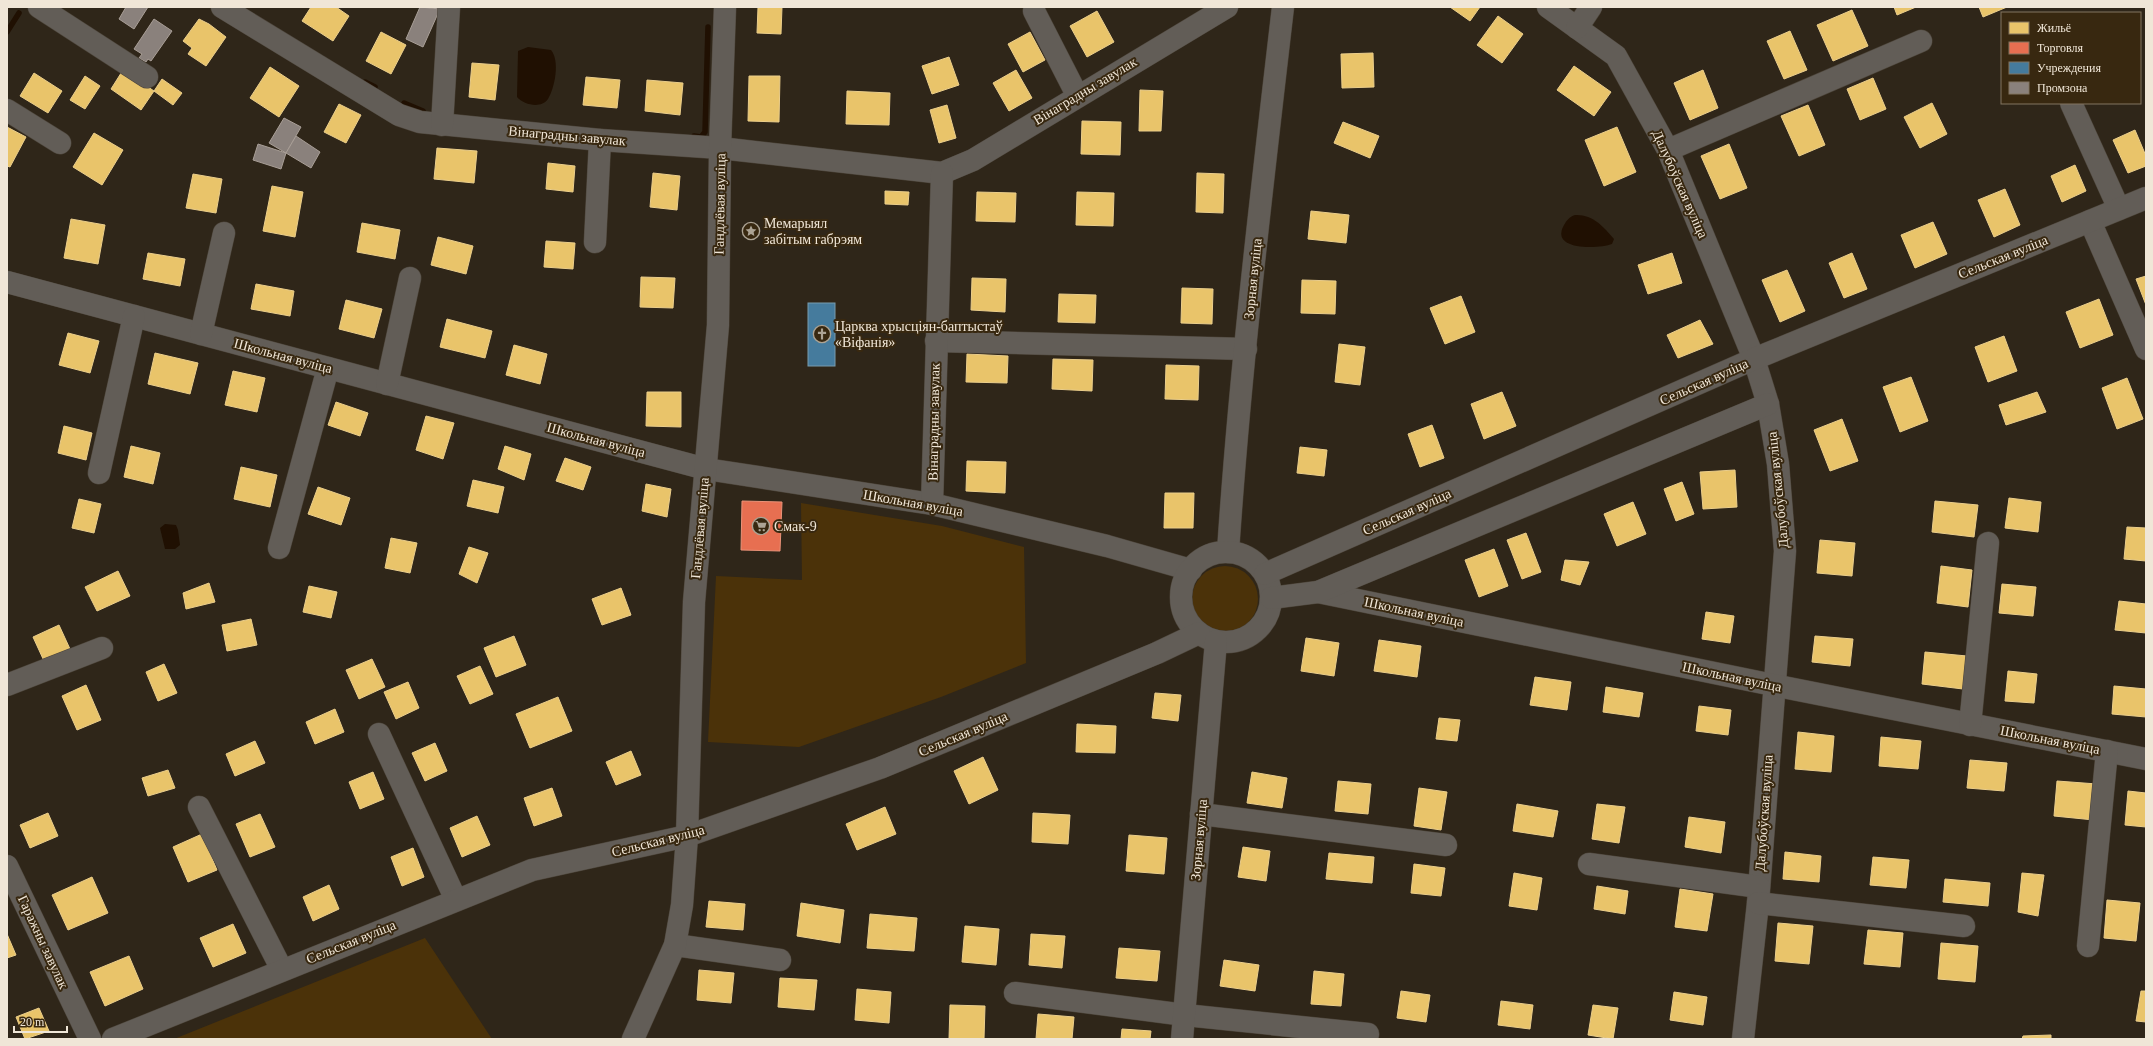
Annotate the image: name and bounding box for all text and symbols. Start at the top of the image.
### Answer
legend [2001,12,2141,104]
text: Жильё [2037,21,2071,35]
text: Торговля [2037,41,2084,55]
street label: Вінаградны завулак [1031,54,1139,128]
text: Учреждения [2037,61,2101,75]
text: Промзона [2037,81,2088,95]
street label: Вінаградны завулак [508,123,626,149]
street label: Далубоўская вуліца [1649,128,1711,241]
street label: Гандлёвая вуліца [712,152,728,255]
place label: Мемарыял забітым габрэям [764,216,862,247]
place icon: Мемарыял забітым габрэям [741,221,761,241]
street label: Сельская вуліца [1956,232,2051,282]
street label: Зорная вуліца [1241,237,1265,320]
place label: Царква хрысціян-баптыстаў «Віфанія» [835,319,1003,350]
church icon: Царква хрысціян-баптыстаў «Віфанія» [812,324,832,344]
street label: Школьная вуліца [232,336,335,377]
street label: Сельская вуліца [1657,355,1751,408]
street label: Вінаградны завулак [925,363,943,481]
street label: Школьная вуліца [545,420,648,461]
street label: Далубоўская вуліца [1764,430,1792,549]
street label: Гандлёвая вуліца [688,476,712,579]
street label: Сельская вуліца [1360,485,1454,538]
street label: Школьная вуліца [862,487,965,519]
supermarket icon: Смак-9 [751,516,771,536]
place label: Смак-9 [774,519,817,534]
street label: Школьная вуліца [1363,594,1466,630]
street label: Школьная вуліца [1681,659,1784,695]
street label: Сельская вуліца [916,708,1010,759]
street label: Школьная вуліца [1999,723,2102,757]
street label: Далубоўская вуліца [1752,753,1776,872]
street label: Зорная вуліца [1188,798,1210,881]
street label: Сельская вуліца [610,822,707,860]
street label: Гаражны завулак [15,893,71,991]
street label: Сельская вуліца [304,917,399,967]
scale bar [14,1008,67,1034]
text: 20 m [20,1015,45,1029]

